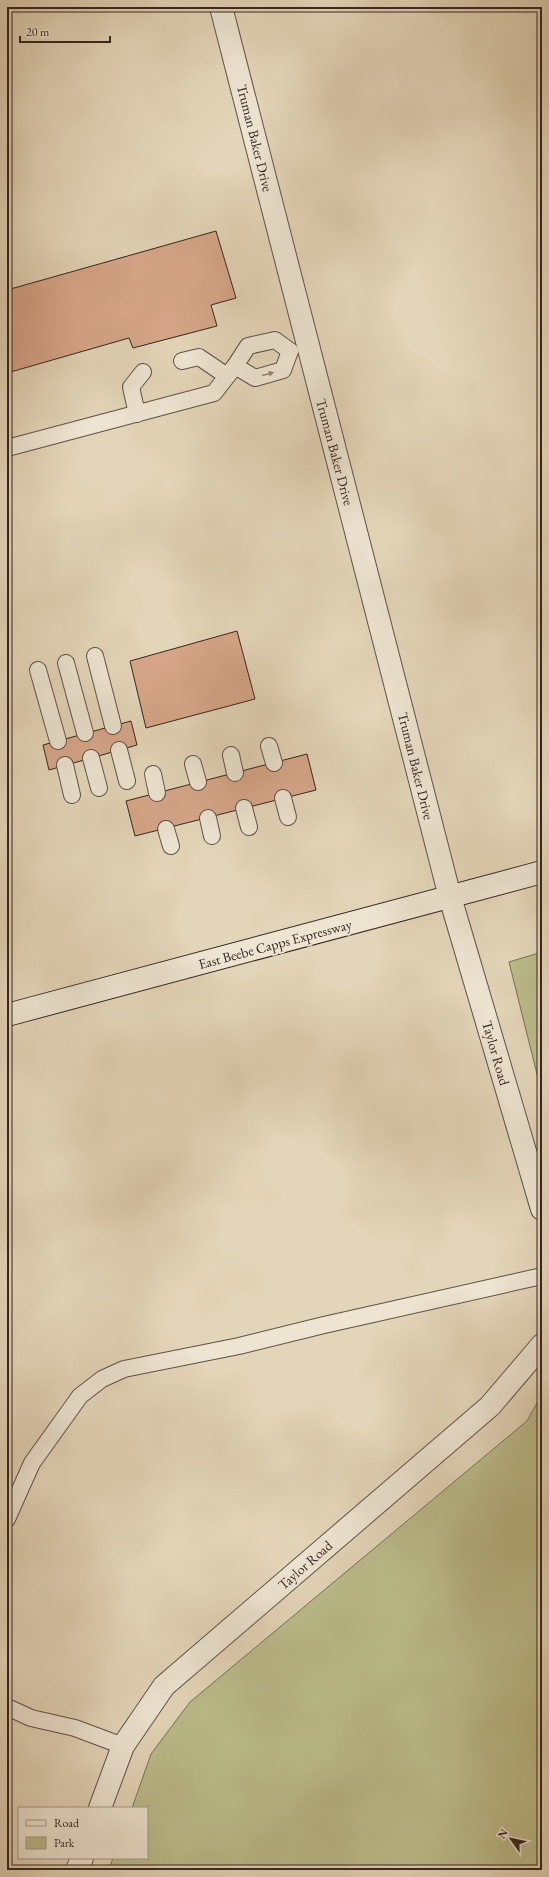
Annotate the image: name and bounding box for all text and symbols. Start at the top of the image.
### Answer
scale bar [20,18,110,44]
text: 20 m [26,24,50,40]
street label: Truman Baker Drive [233,82,277,194]
one-way arrow [262,371,274,377]
street label: Truman Baker Drive [312,397,358,508]
street label: Truman Baker Drive [394,710,438,822]
street label: East Beebe Capps Expressway [196,915,354,973]
street label: Taylor Road [478,1019,514,1088]
street label: Taylor Road [274,1536,337,1594]
legend [18,1807,148,1859]
text: Road [54,1815,80,1831]
north arrow [491,1819,531,1859]
text: N [494,1826,511,1841]
text: Park [54,1835,75,1851]

